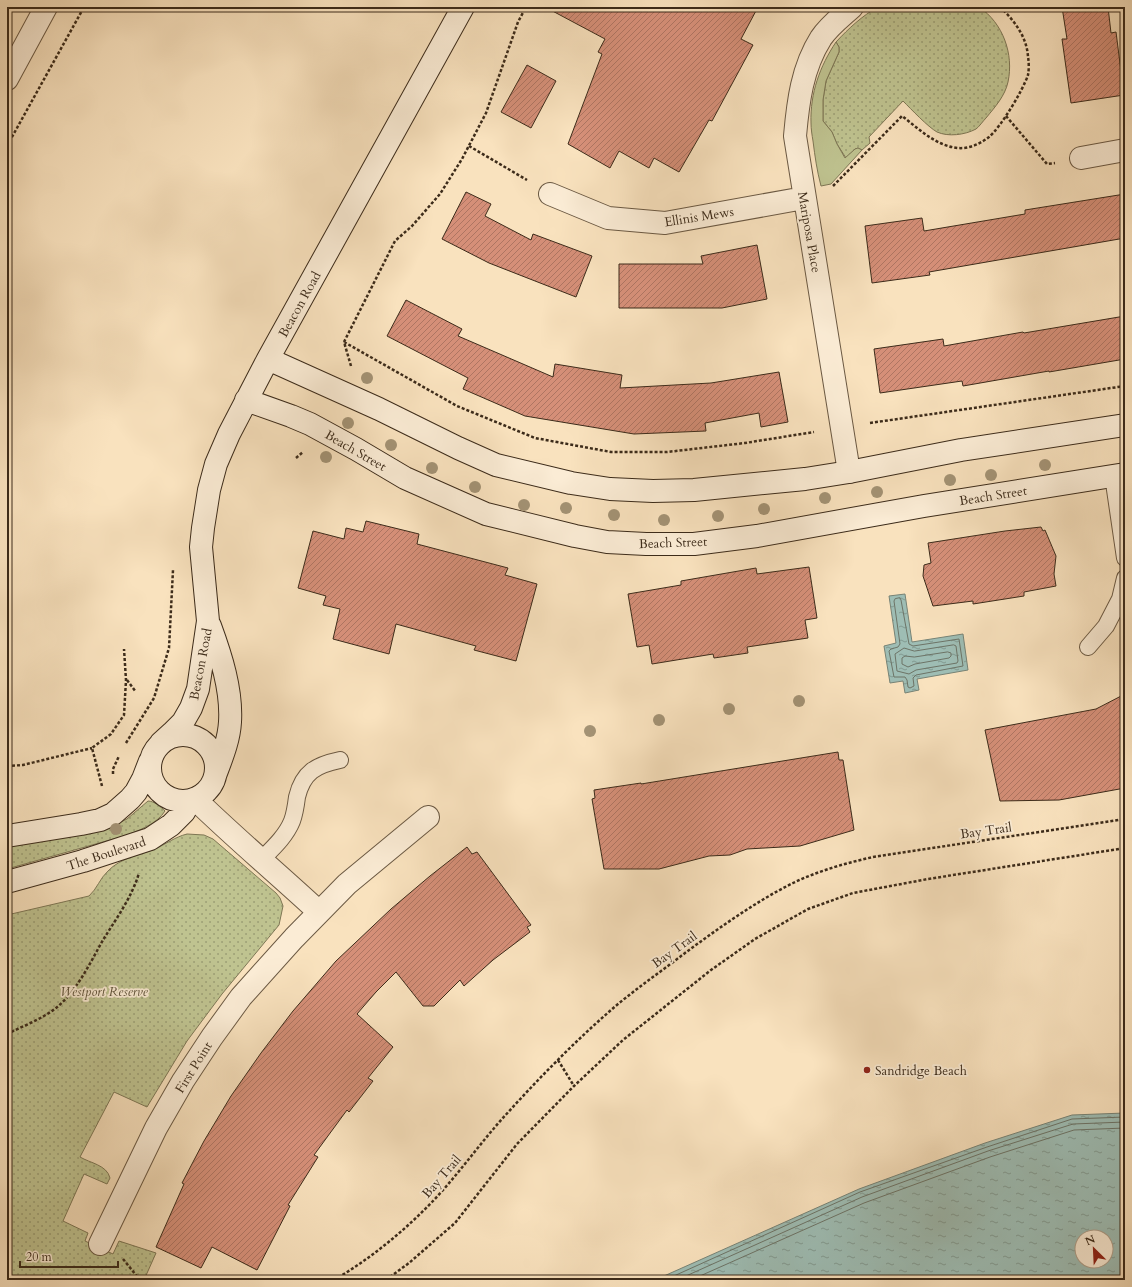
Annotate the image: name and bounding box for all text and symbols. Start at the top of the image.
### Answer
street label: Mariposa Place [793,190,825,274]
street label: Ellinis Mews [663,203,735,231]
street label: Beacon Road [274,268,325,341]
street label: Beach Street [321,426,390,476]
street label: Beach Street [958,482,1028,510]
street label: Beach Street [639,533,707,553]
street label: Beacon Road [185,627,217,702]
street label: Bay Trail [959,818,1014,843]
street label: The Boulevard [64,833,148,875]
street label: Bay Trail [648,927,701,972]
park label: Westport Reserve [60,983,149,1001]
street label: First Point [171,1038,217,1097]
place label: Sandridge Beach [875,1062,967,1080]
marker: Sandridge Beach [862,1065,872,1075]
street label: Bay Trail [418,1151,466,1202]
north arrow [1074,1229,1114,1269]
text: N [1083,1231,1098,1249]
scale bar [20,1243,118,1269]
text: 20 m [26,1249,53,1265]

